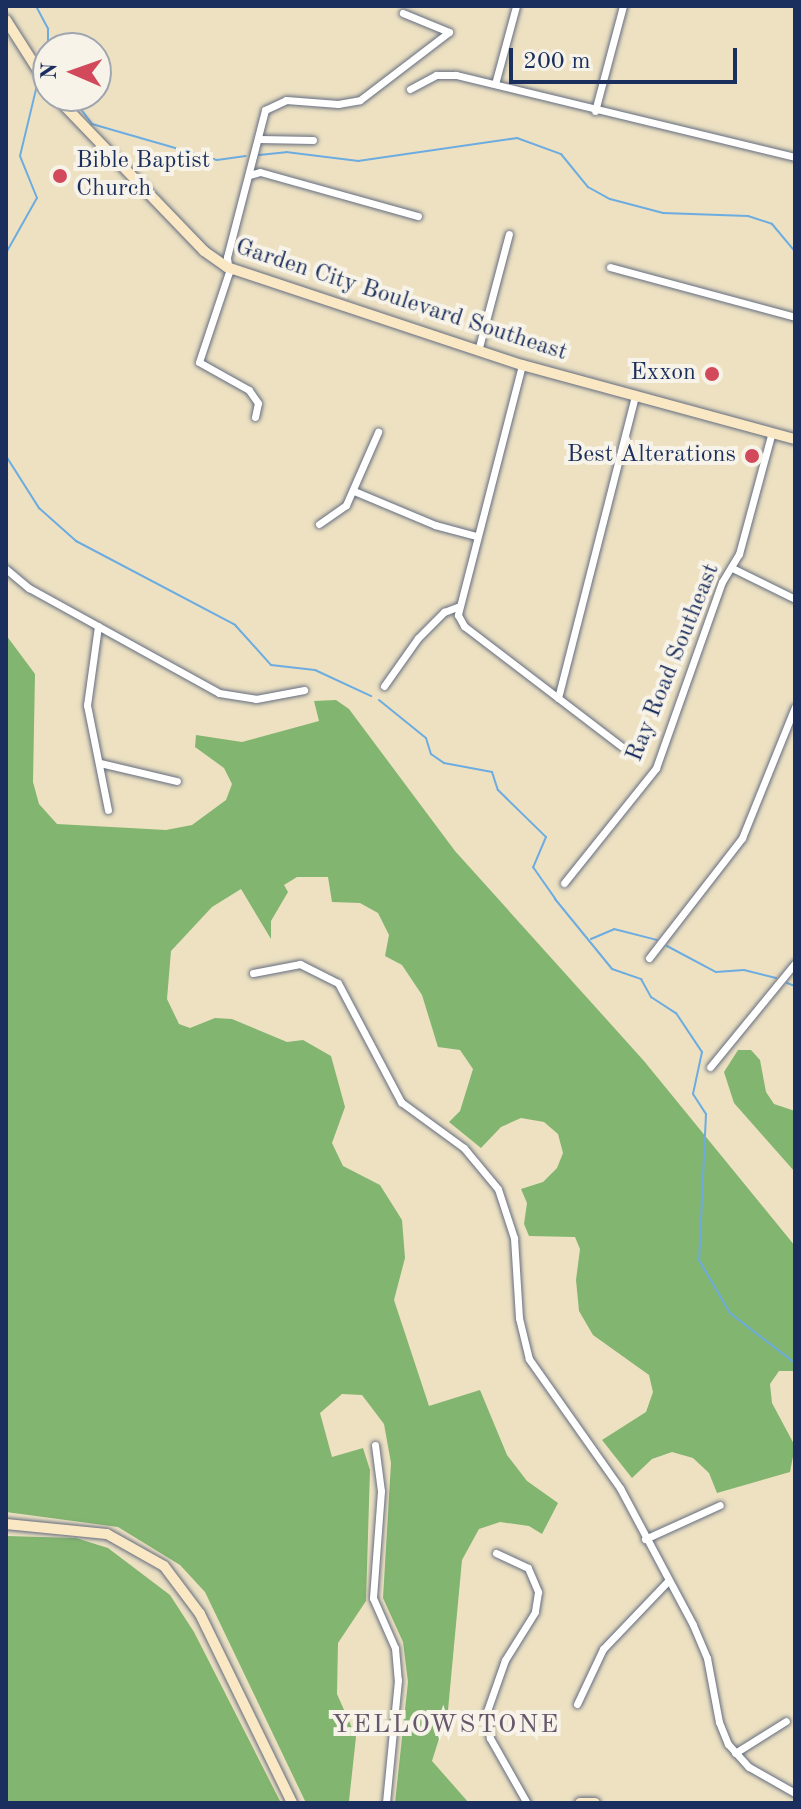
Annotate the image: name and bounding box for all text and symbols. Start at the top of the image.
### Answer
north arrow [32,32,112,112]
scale bar [513,32,741,82]
text: 200 m [523,50,591,74]
text: N [39,62,61,80]
place label: Bible Baptist Church [76,148,210,204]
marker: Bible Baptist Church [51,167,69,185]
street label: Garden City Boulevard Southeast [232,234,570,368]
place label: Exxon [630,360,696,388]
marker: Exxon [703,365,721,383]
place label: Best Alterations [567,442,736,470]
marker: Best Alterations [743,447,761,465]
street label: Ray Road Southeast [621,560,727,766]
district label: YELLOWSTONE [332,1710,560,1742]

